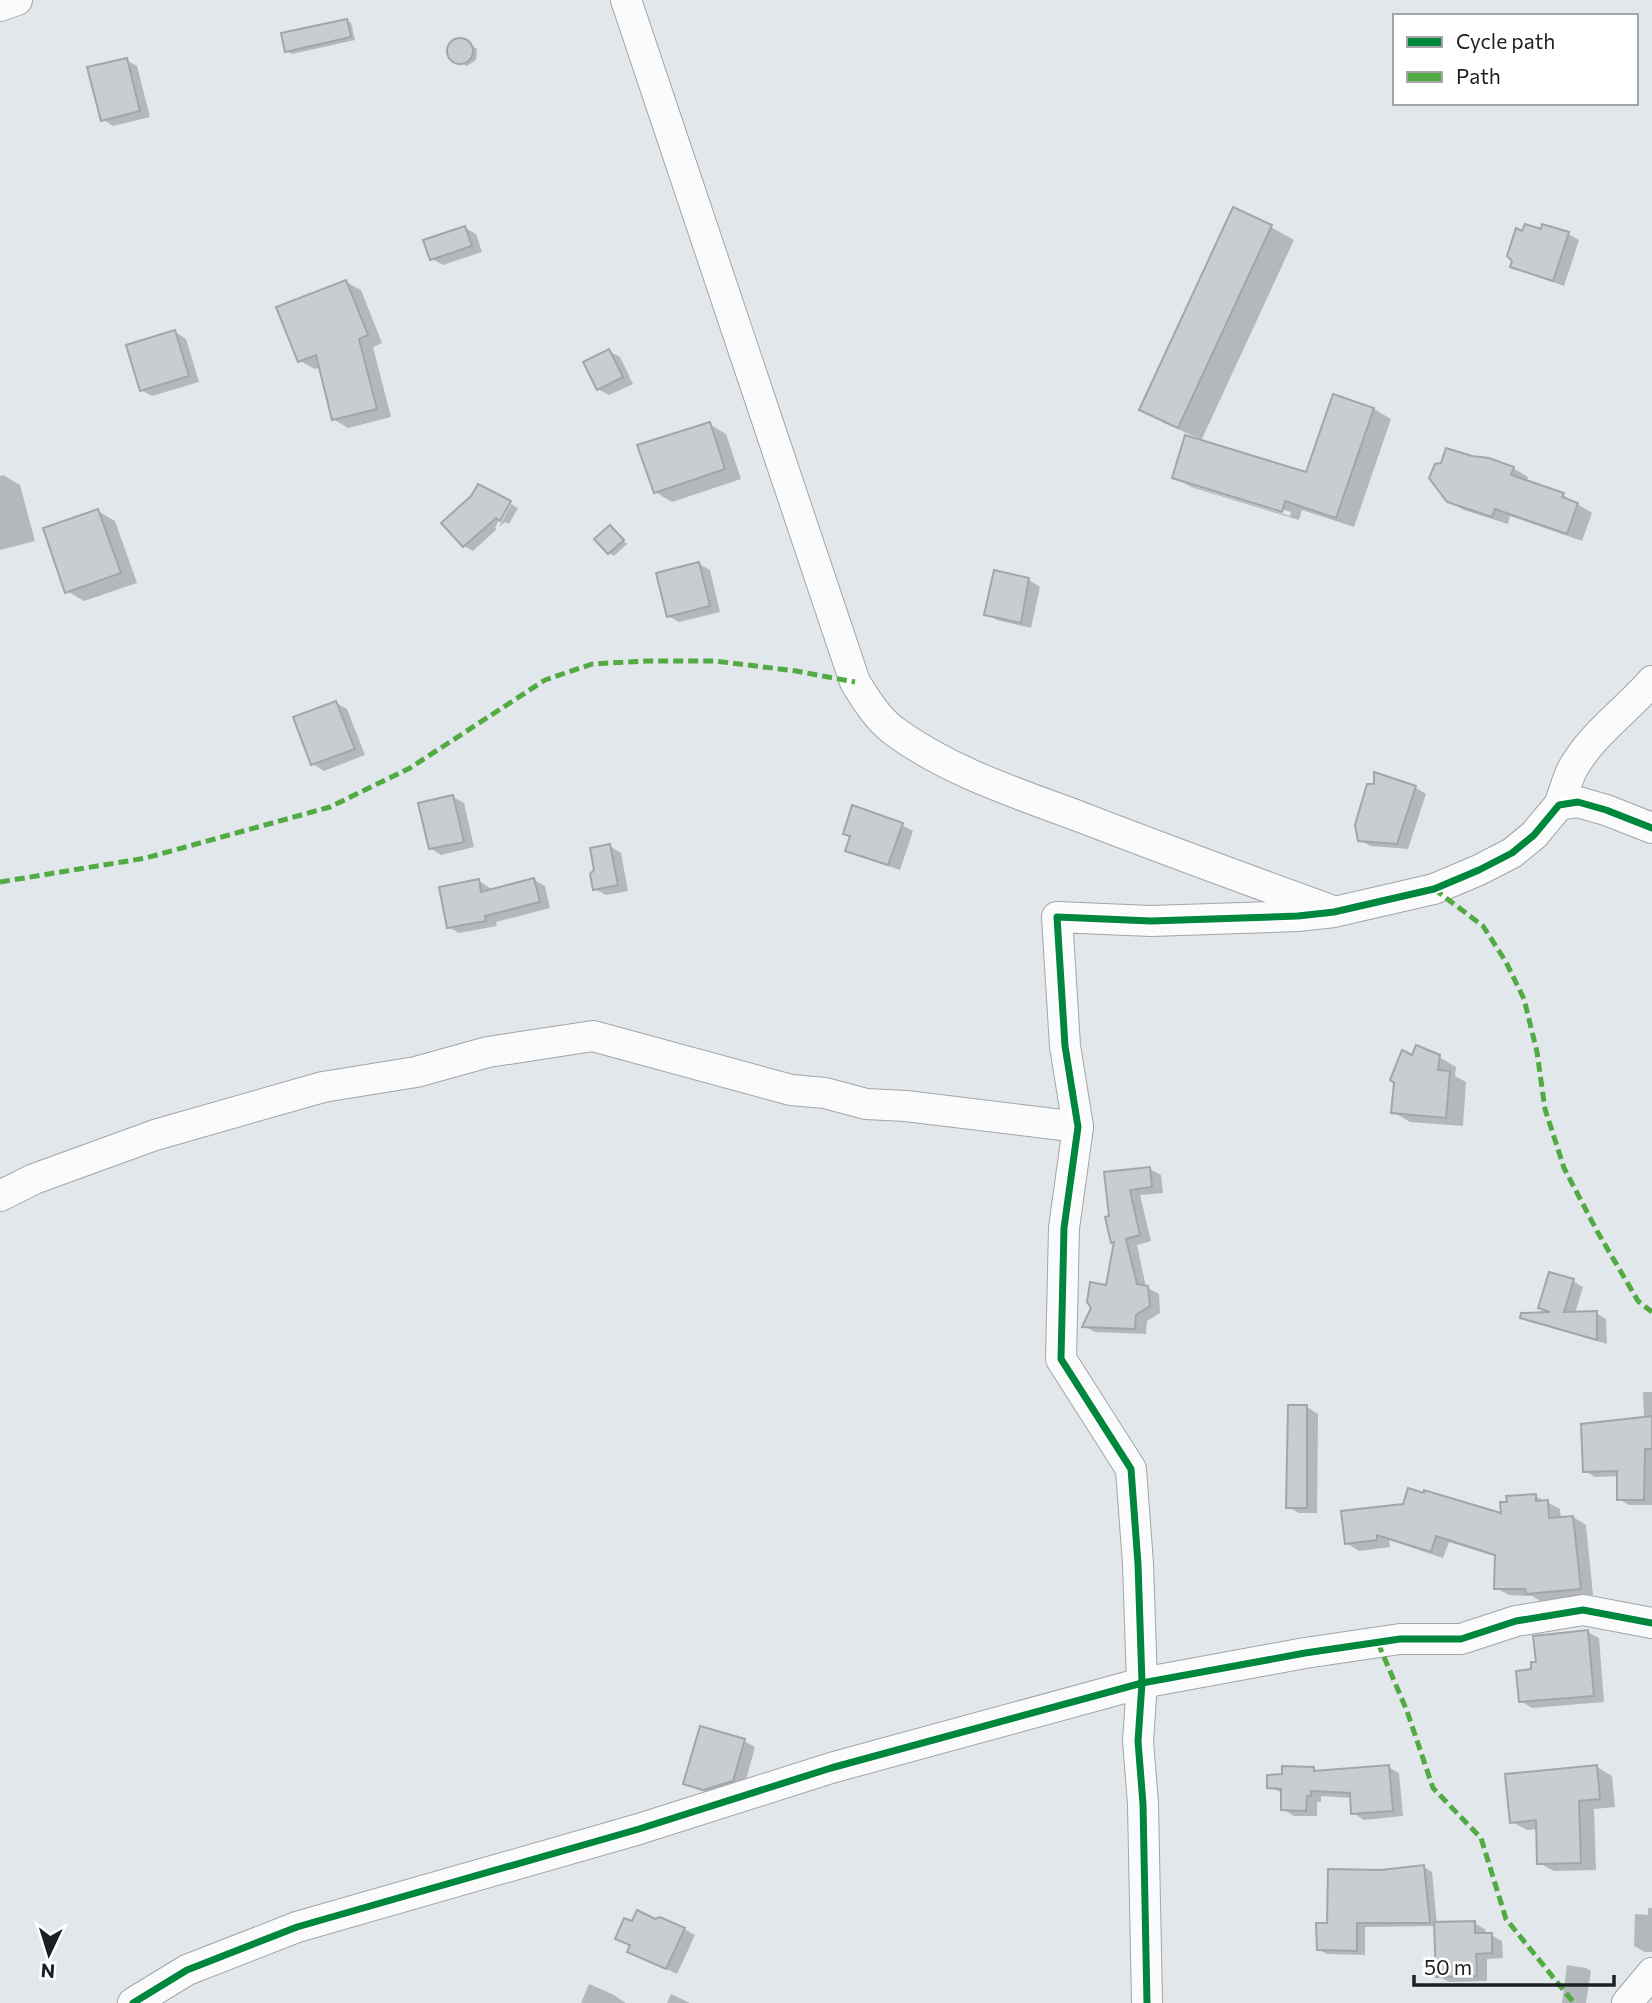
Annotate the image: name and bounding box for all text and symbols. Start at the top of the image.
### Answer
legend [1393,14,1638,105]
text: Cycle path [1456,28,1555,53]
text: Path [1456,63,1501,88]
north arrow [14,1919,84,1989]
scale bar [1414,1944,1614,1988]
text: 50 m [1424,1954,1472,1979]
text: N [40,1959,56,1983]

